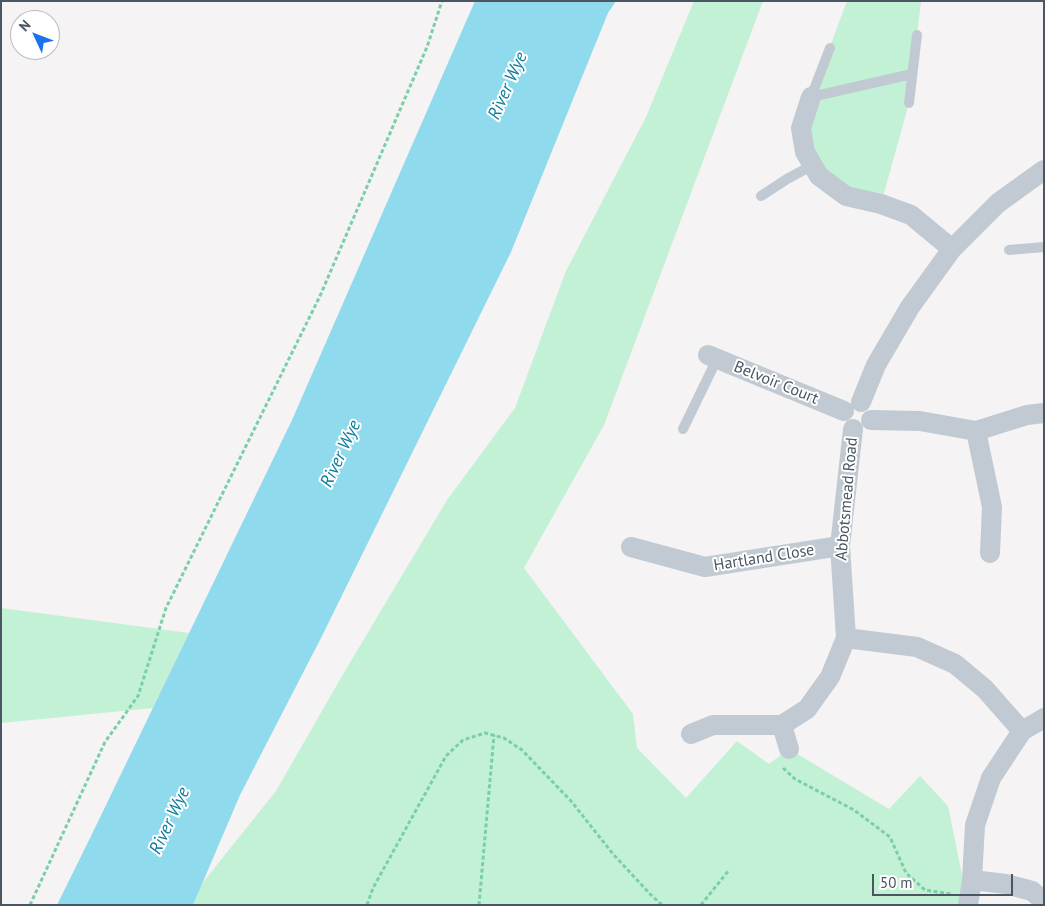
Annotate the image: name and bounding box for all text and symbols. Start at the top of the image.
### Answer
north arrow [10,10,60,60]
text: N [15,16,34,35]
water label: River Wye [484,49,532,123]
street label: Belvoir Court [731,357,821,409]
water label: River Wye [316,417,366,491]
street label: Abbotsmead Road [832,437,862,561]
street label: Hartland Close [712,541,816,575]
water label: River Wye [145,784,195,858]
scale bar [875,864,1016,896]
text: 50 m [880,873,913,892]

